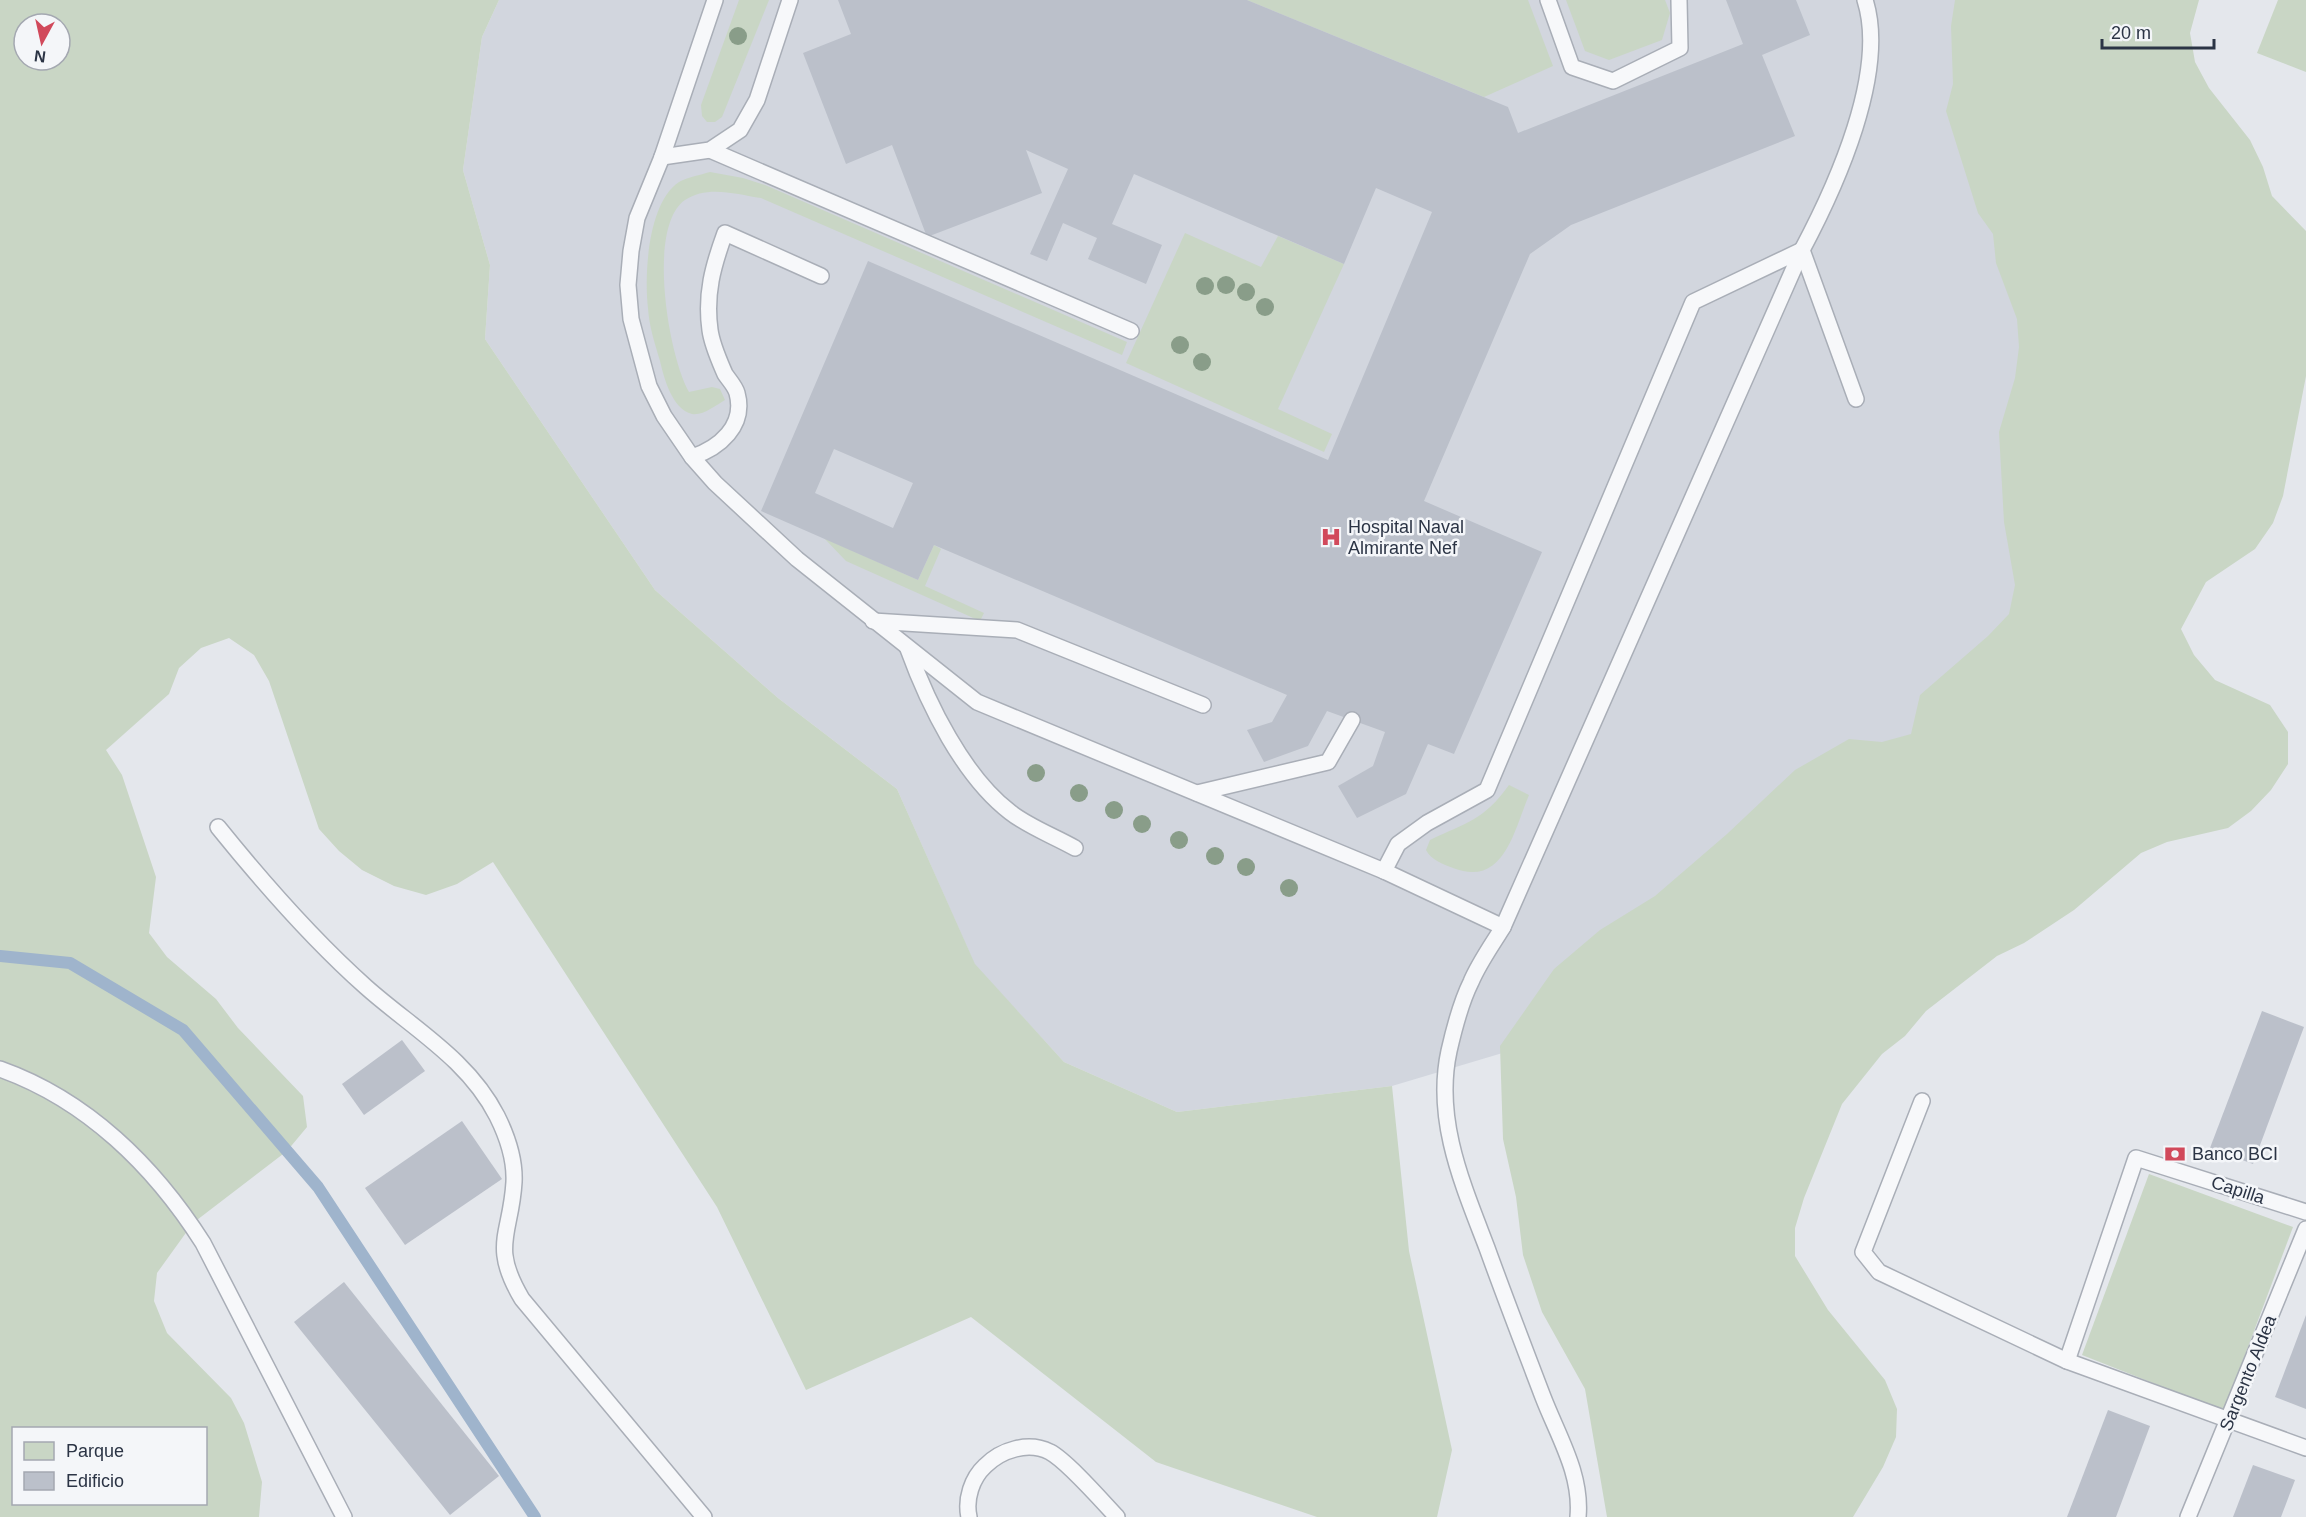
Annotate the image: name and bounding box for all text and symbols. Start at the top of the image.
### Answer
north arrow [12,12,72,72]
scale bar [2102,12,2214,50]
text: 20 m [2111,23,2151,43]
text: N [33,47,47,66]
place label: Hospital Naval Almirante Nef [1348,517,1464,558]
hospital icon: Hospital Naval Almirante Nef [1319,525,1343,549]
bank icon: Banco BCI [2163,1142,2187,1166]
place label: Banco BCI [2192,1144,2278,1164]
street label: Capilla [2209,1172,2268,1208]
street label: Sargento Aldea [2216,1311,2281,1434]
legend [12,1427,207,1505]
text: Parque [66,1441,124,1461]
text: Edificio [66,1471,124,1491]

